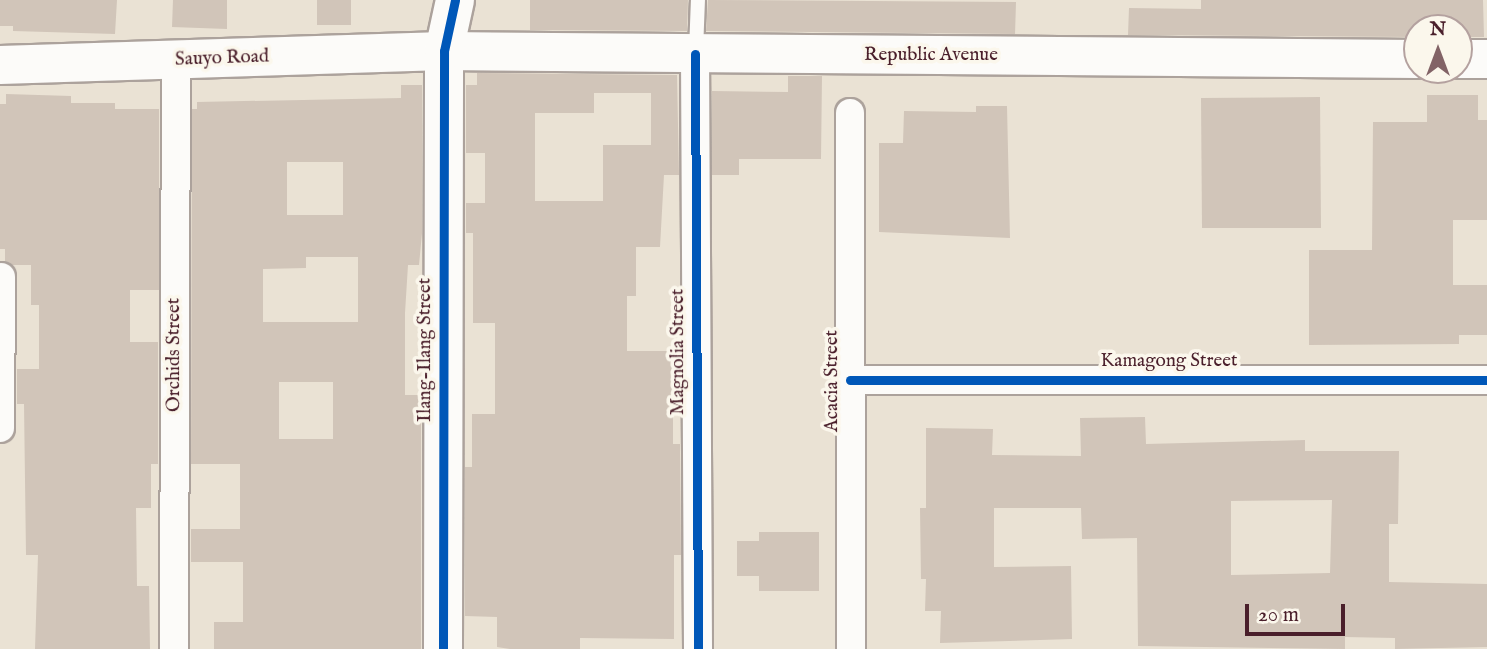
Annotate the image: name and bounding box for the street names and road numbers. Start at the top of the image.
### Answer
street label: Republic Avenue [864,45,998,67]
street label: Sauyo Road [175,46,269,72]
street label: Ilang-Ilang Street [415,278,437,422]
street label: Magnolia Street [668,289,690,415]
street label: Orchids Street [164,298,186,412]
street label: Acacia Street [822,330,844,432]
street label: Kamagong Street [1100,351,1238,373]

